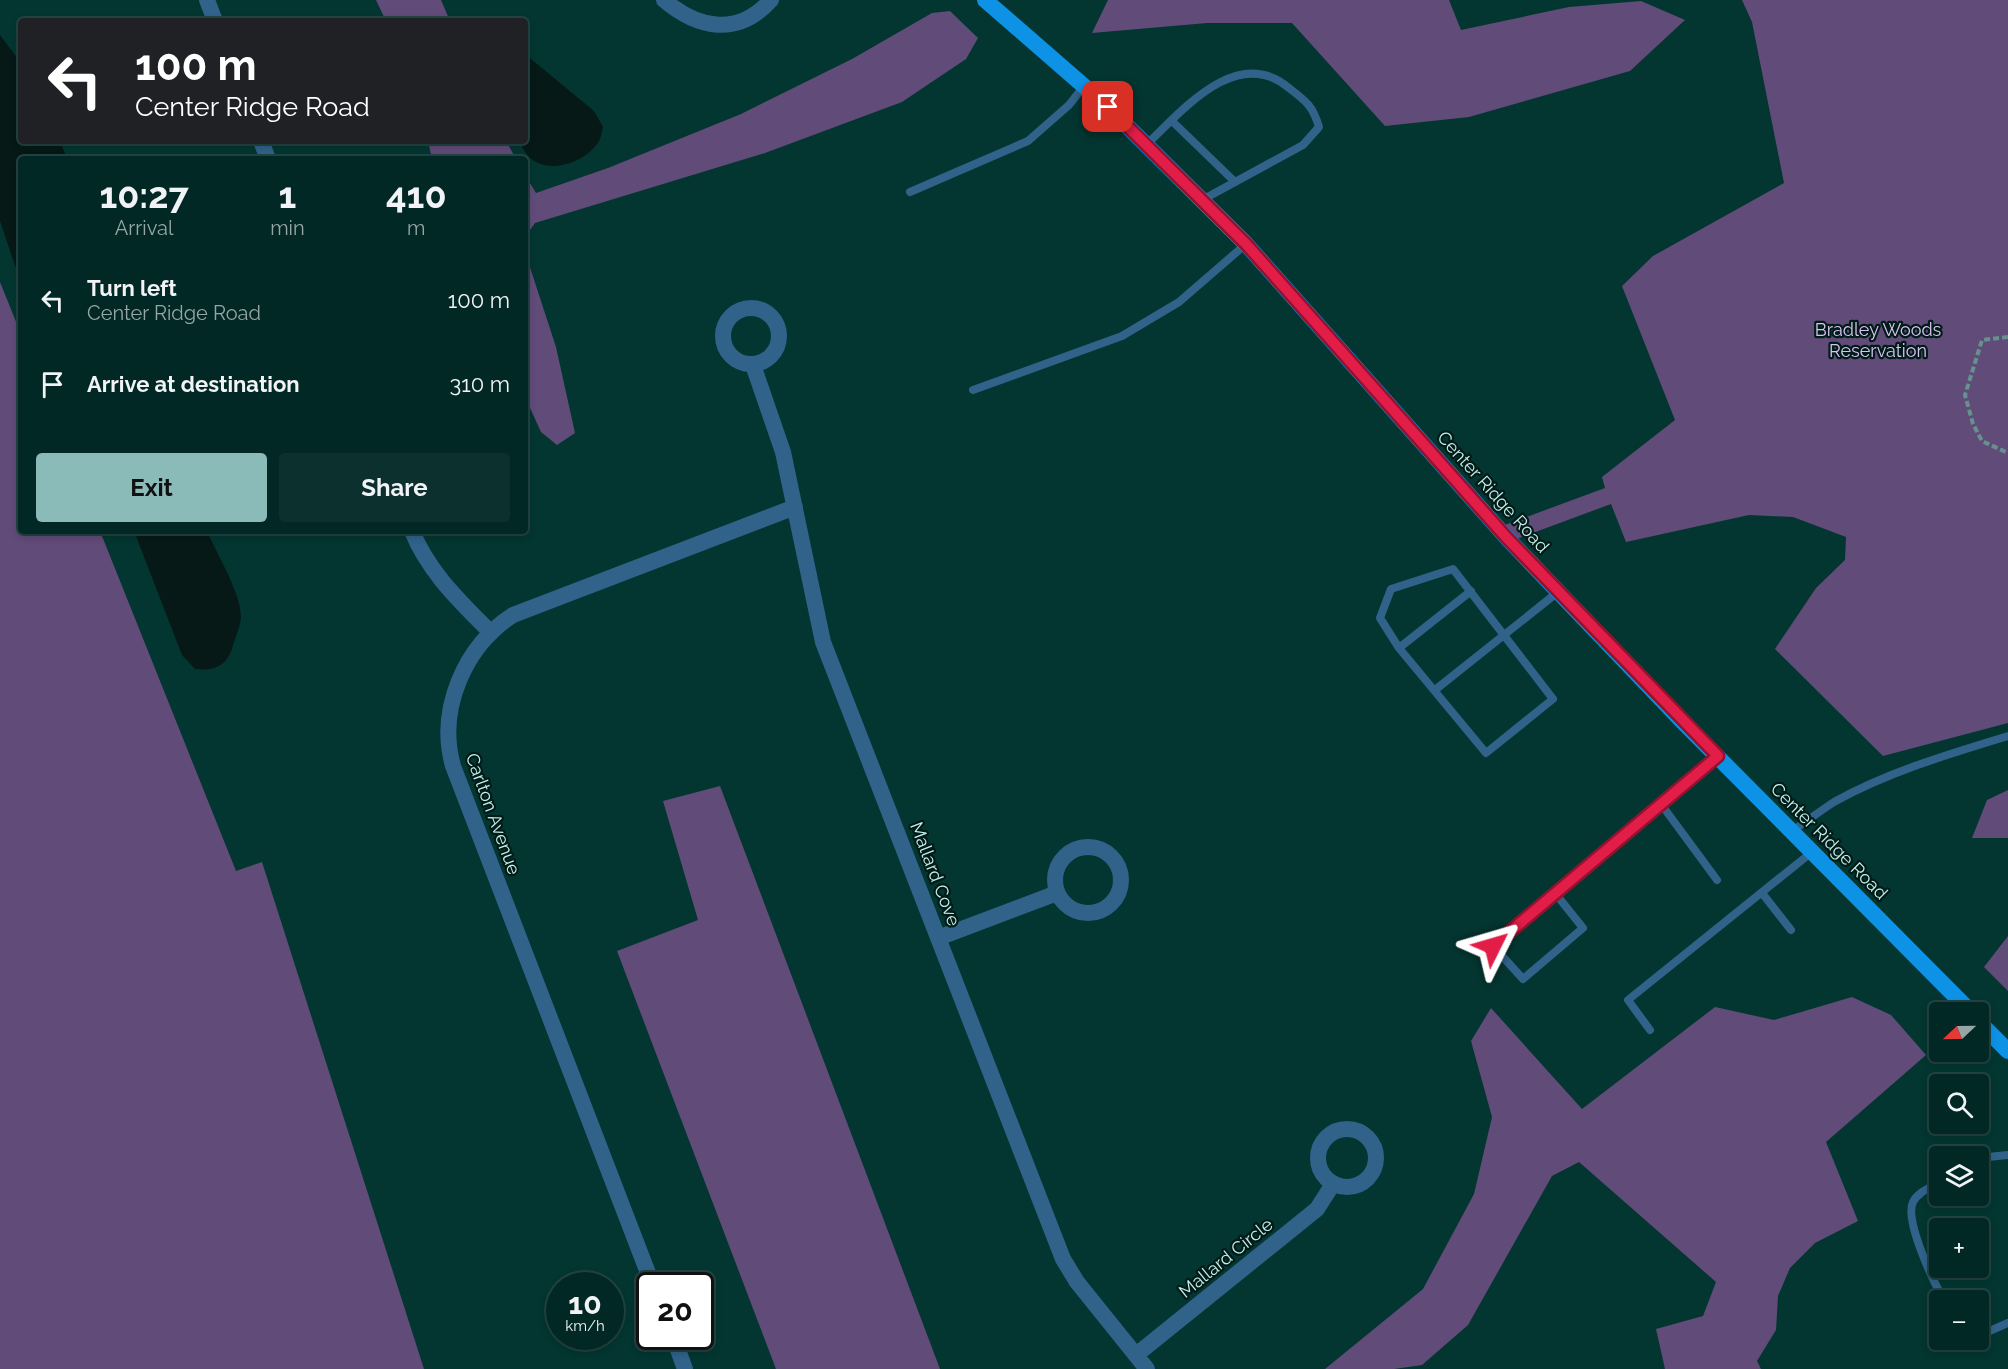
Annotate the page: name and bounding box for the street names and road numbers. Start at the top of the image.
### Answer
street label: Center Ridge Road [1433,426,1554,557]
street label: Carlton Avenue [462,750,525,878]
street label: Center Ridge Road [1767,778,1892,903]
street label: Mallard Cove [906,819,965,929]
street label: Mallard Circle [1175,1213,1277,1302]

